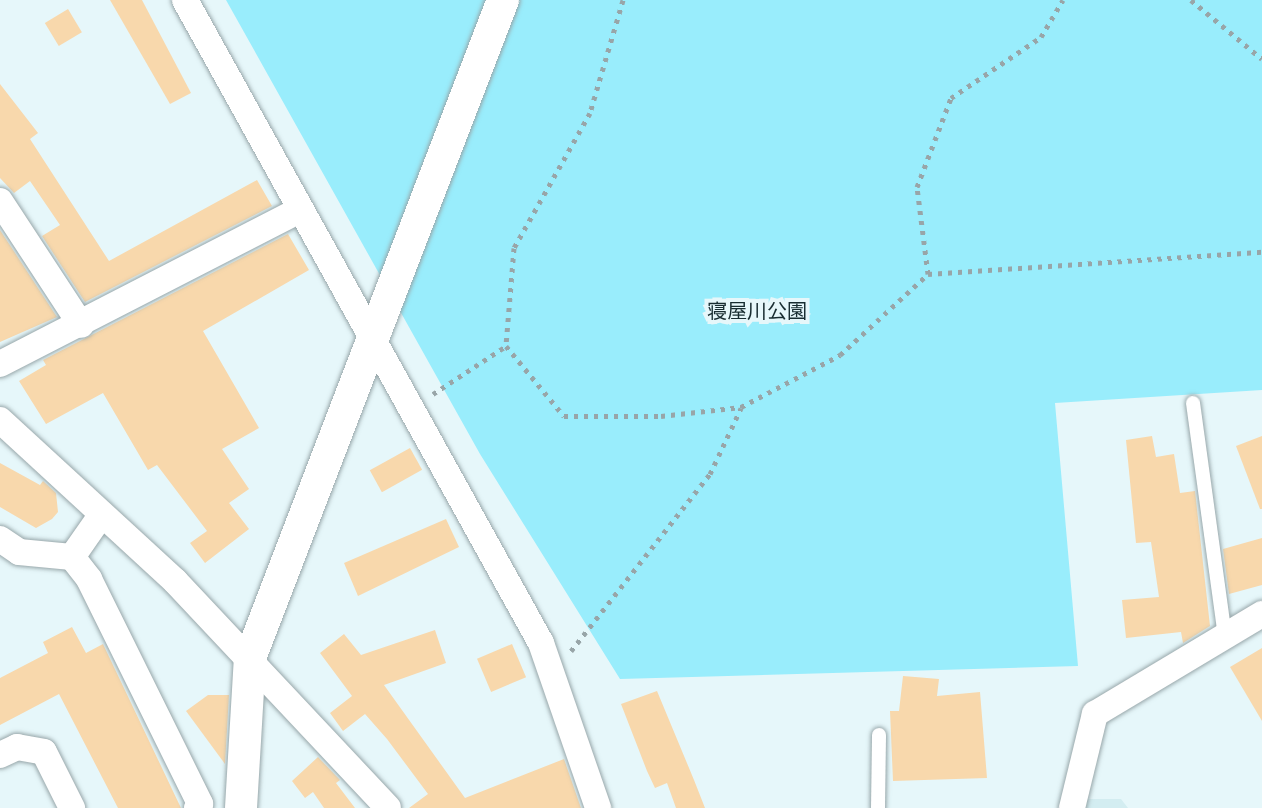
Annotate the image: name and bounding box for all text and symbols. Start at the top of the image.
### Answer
park label: 寝屋川公園 [707,298,807,322]

